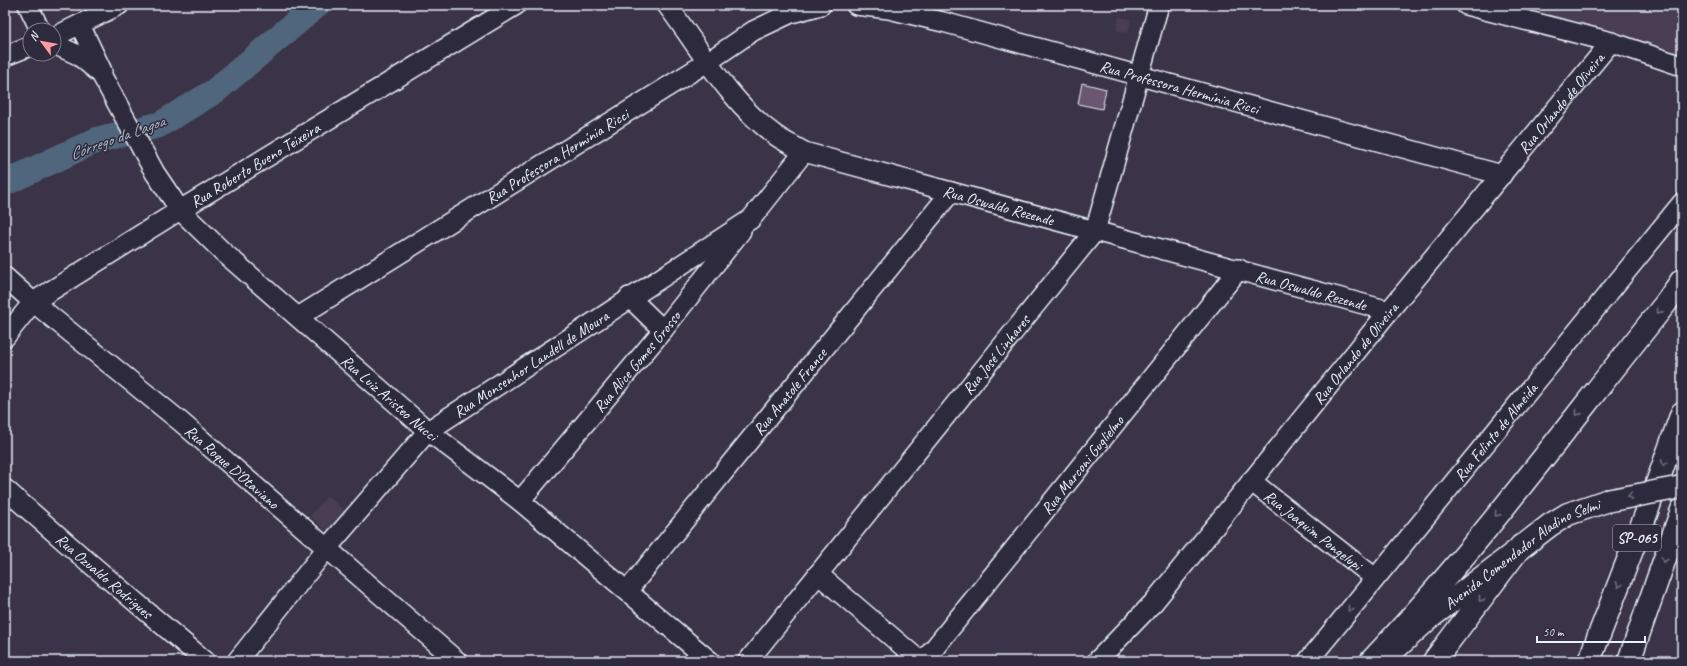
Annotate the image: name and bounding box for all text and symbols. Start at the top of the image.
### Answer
north arrow [22,22,62,62]
text: N [26,28,42,43]
street label: Rua Orlando de Oliveira [1514,48,1610,158]
street label: Rua Professora Hermínia Ricci [1097,56,1263,120]
street label: Rua Professora Hermínia Ricci [482,104,634,209]
water label: Córrego da Lagoa [67,110,169,164]
street label: Rua Roberto Bueno Teixeira [187,118,325,212]
street label: Rua Oswaldo Rezende [941,181,1058,231]
street label: Rua Oswaldo Rezende [1253,266,1370,316]
street label: Rua Orlando de Oliveira [1309,298,1404,409]
street label: Rua Monsenhor Landell de Moura [450,305,614,422]
street label: Rua Alice Gomes Grosso [590,305,687,417]
one-way arrow [1657,307,1664,314]
street label: Rua José Linhares [958,310,1035,399]
street label: Rua Anatole France [749,343,833,440]
street label: Rua Luiz Aristeo Nucci [337,351,443,447]
street label: Rua Felinto de Almeida [1450,378,1543,486]
one-way arrow [1576,408,1583,415]
street label: Rua Marconi Guglielmo [1037,411,1129,519]
street label: Rua Roque D'Otaviano [180,421,284,514]
one-way arrow [1661,460,1669,467]
street label: Rua Joaquim Pongelupi [1260,486,1367,576]
one-way arrow [1627,492,1633,500]
street label: Avenida Comendador Aladino Selmi [1440,494,1604,614]
one-way arrow [1495,510,1502,517]
road number: SP-065 [1613,525,1661,551]
street label: Rua Ozualdo Rodrigues [52,530,158,624]
one-way arrow [1661,557,1669,564]
one-way arrow [1615,582,1623,589]
one-way arrow [1478,595,1485,602]
one-way arrow [1348,604,1355,611]
scale bar [1537,618,1645,644]
text: 50 m [1543,624,1565,640]

